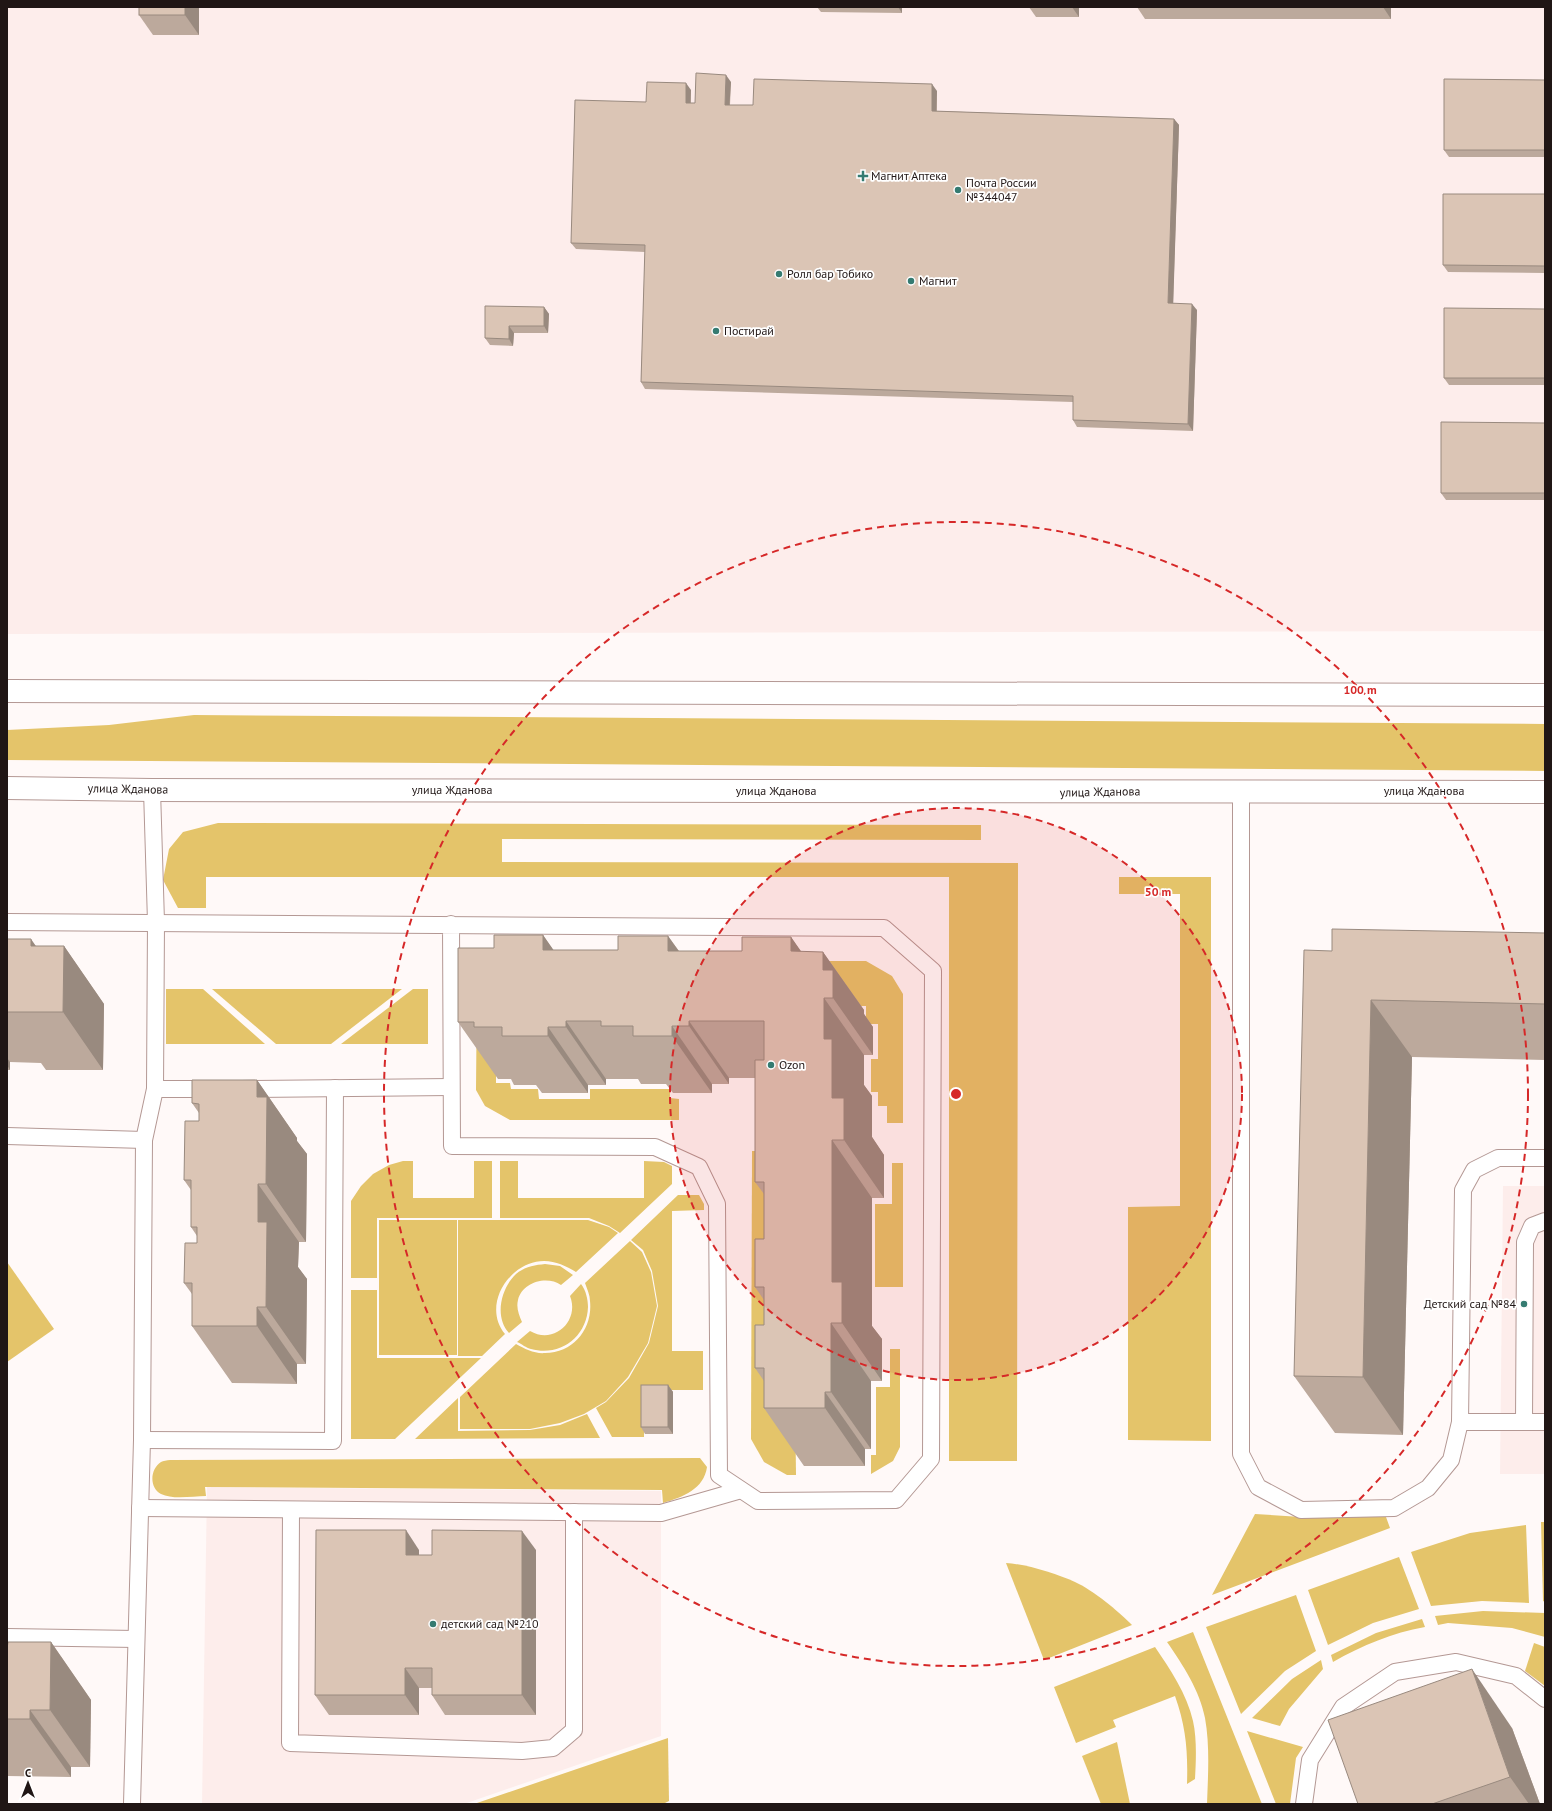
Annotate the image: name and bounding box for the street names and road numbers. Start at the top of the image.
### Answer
street label: улица Жданова [88,780,169,797]
street label: улица Жданова [412,782,492,797]
street label: улица Жданова [736,783,816,798]
street label: улица Жданова [1060,783,1141,800]
street label: улица Жданова [1384,783,1464,798]

